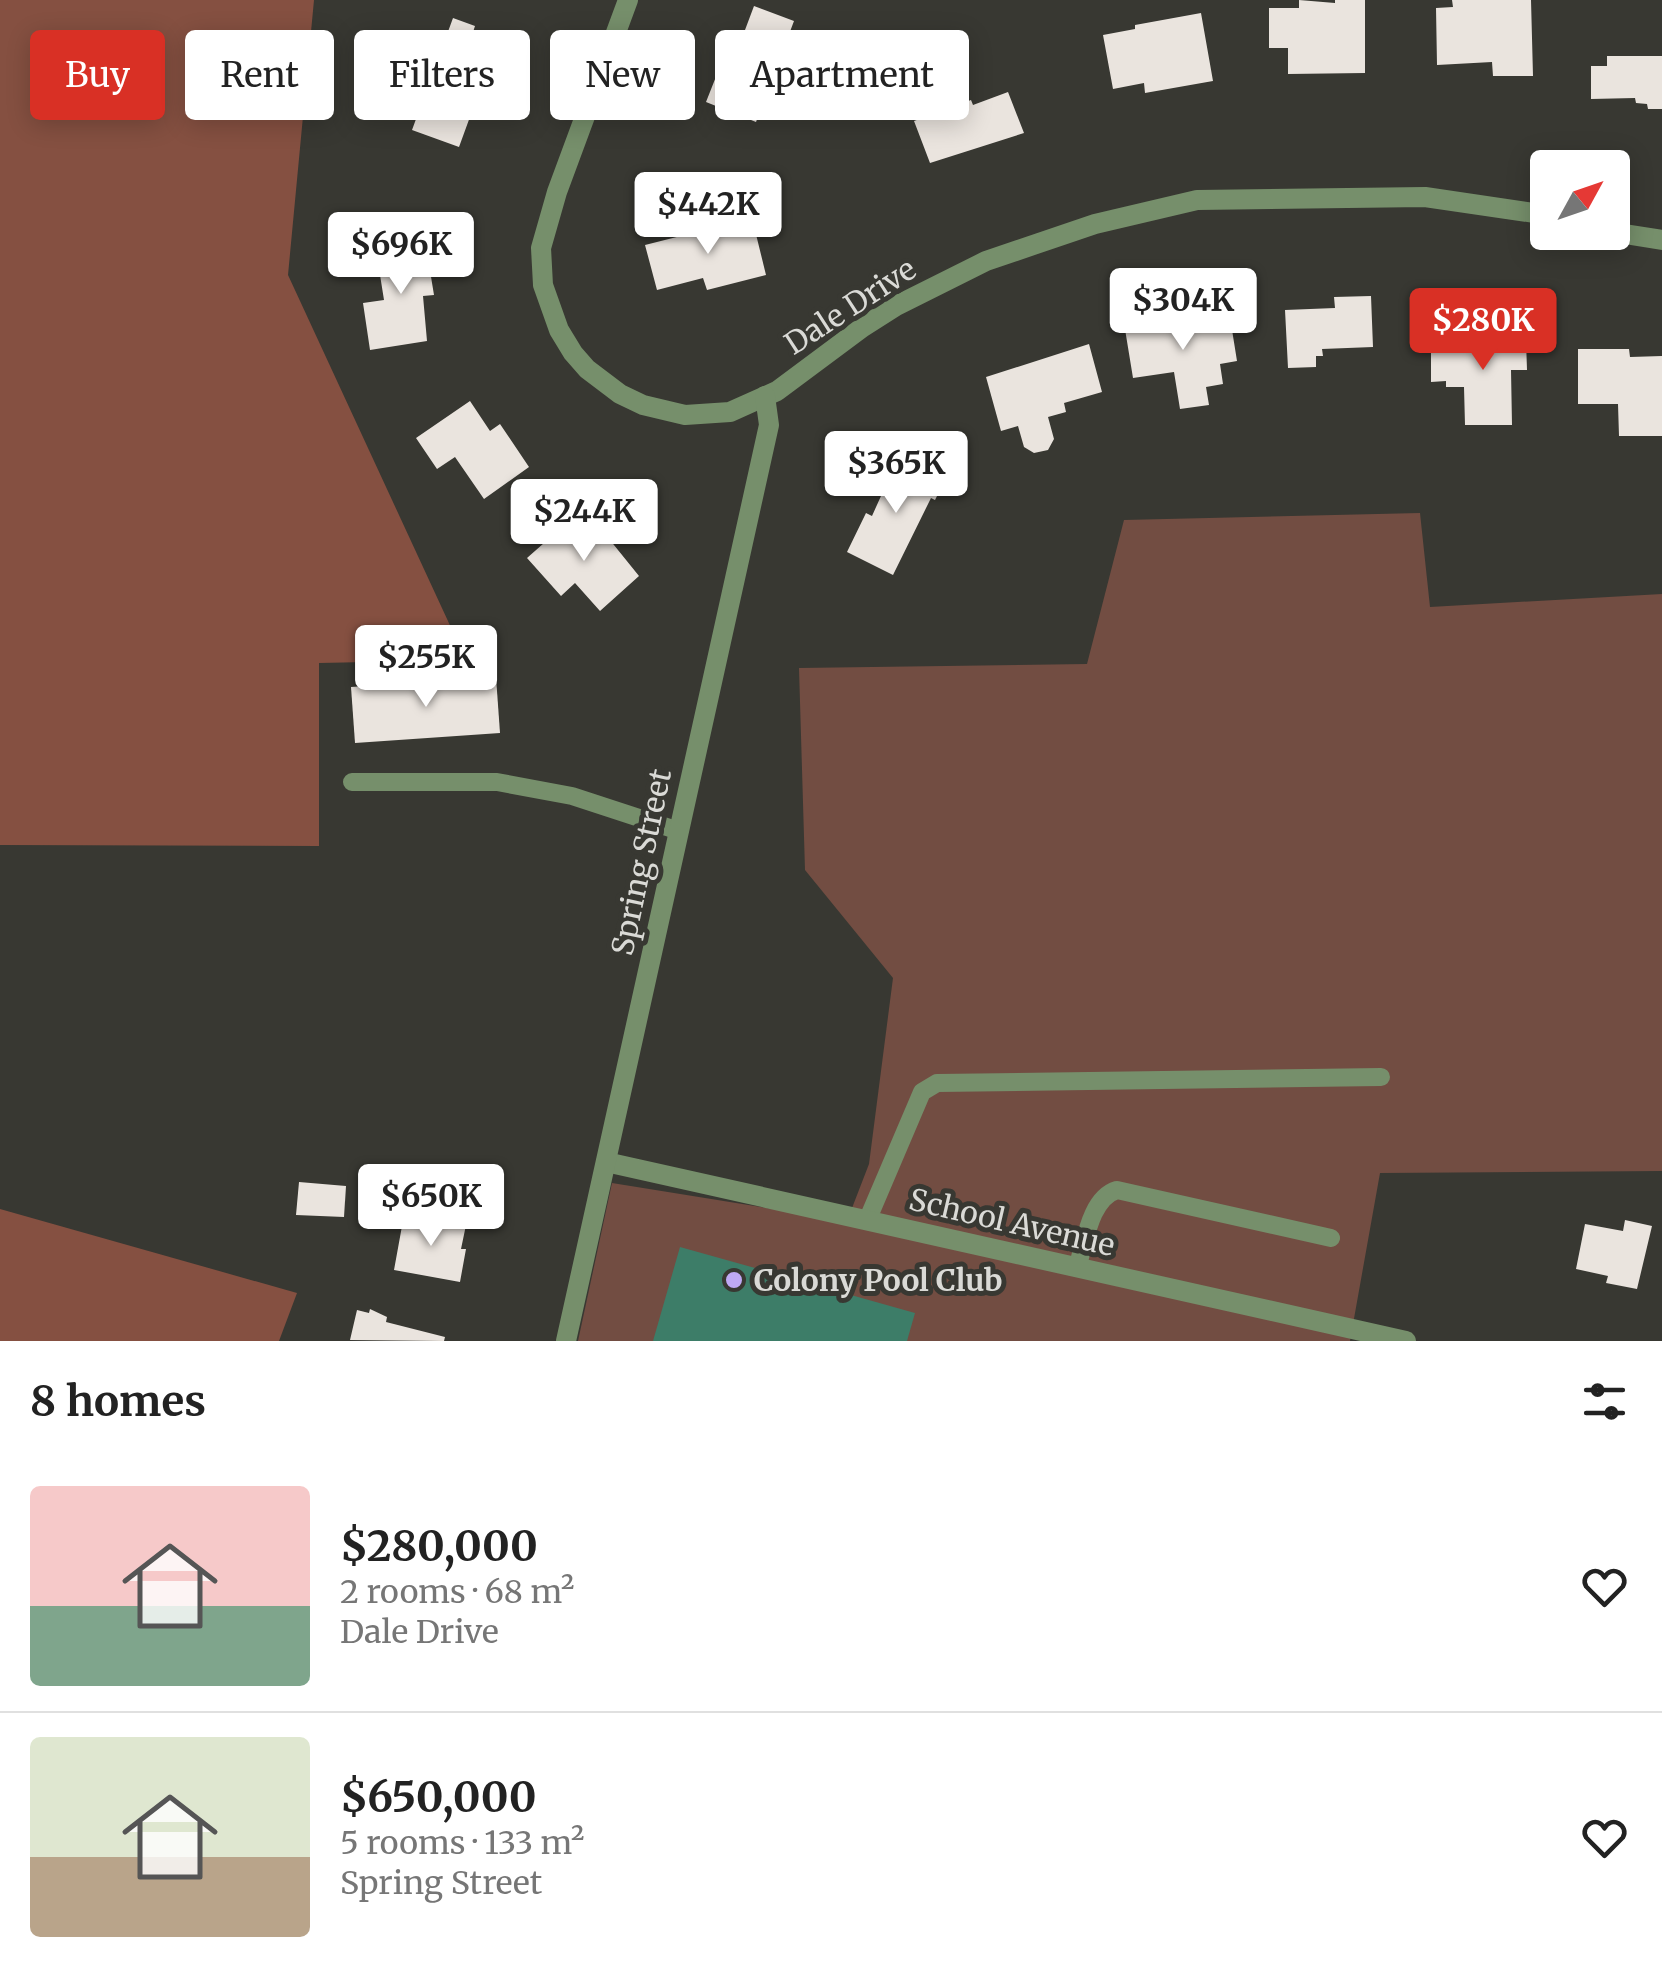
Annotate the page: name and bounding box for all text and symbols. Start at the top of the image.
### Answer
chip: Buy [30,30,165,120]
chip: Rent [185,30,334,120]
chip: Filters [354,30,530,120]
chip: New [550,30,695,120]
chip: Apartment [715,30,969,120]
north arrow [1530,150,1630,250]
map controls [1530,150,1630,250]
pin: $442K [638,172,778,257]
text: $442K [657,184,759,224]
pin: $696K [331,212,471,297]
text: $696K [350,224,452,264]
street label: Dale Drive [777,250,923,362]
pin: $304K [1113,268,1253,353]
text: $304K [1132,280,1234,320]
pin: $280K [1413,288,1553,373]
text: $280K [1432,300,1534,340]
pin: $365K [826,431,966,516]
text: $365K [847,443,945,483]
pin: $244K [514,479,654,564]
text: $244K [533,491,635,531]
pin: $255K [356,625,496,710]
text: $255K [377,637,475,677]
street label: Spring Street [603,765,679,959]
pin: $650K [361,1164,501,1249]
text: $650K [380,1176,482,1216]
street label: School Avenue [905,1180,1119,1264]
place label: Colony Pool Club [754,1261,1003,1299]
marker: Colony Pool Club [723,1269,745,1291]
icon: filters [1577,1374,1632,1429]
text: 8 homes [30,1375,206,1427]
text: $280,000 [340,1520,538,1572]
icon: home [110,1526,230,1646]
icon: heart [1577,1559,1632,1614]
text: 2 rooms · 68 m² [340,1572,574,1612]
text: Dale Drive [340,1612,499,1652]
text: $650,000 [340,1771,537,1823]
icon: home [110,1777,230,1897]
icon: heart [1577,1810,1632,1865]
text: 5 rooms · 133 m² [340,1823,584,1863]
text: Spring Street [340,1863,542,1903]

